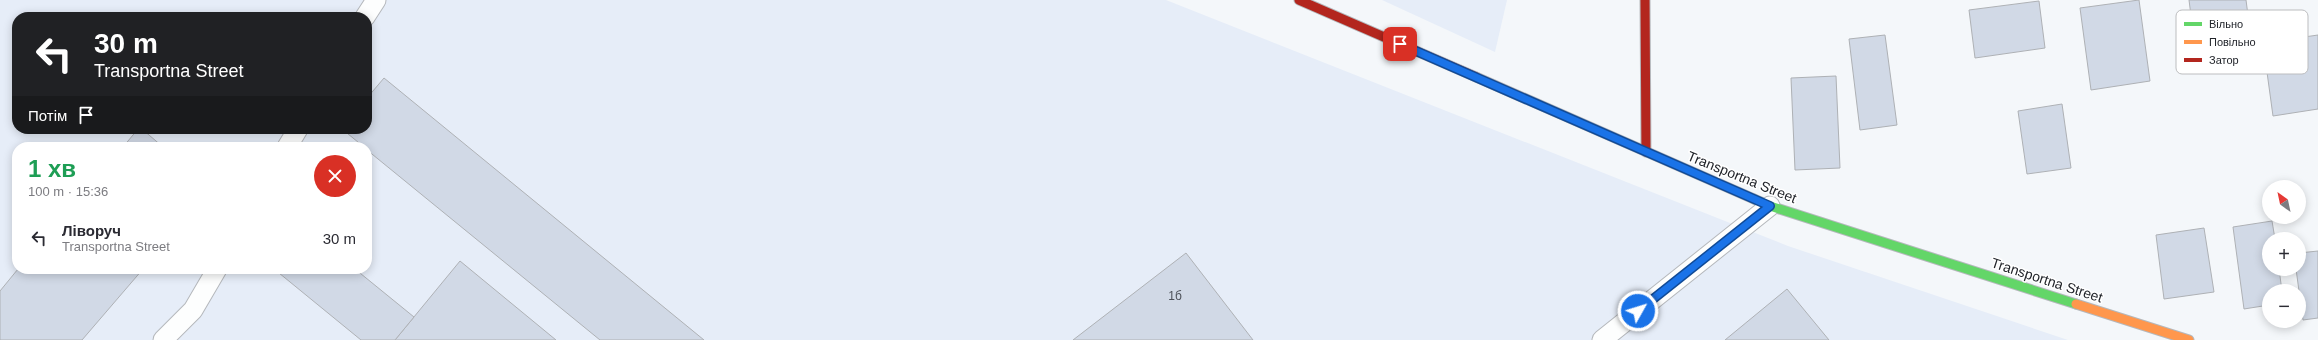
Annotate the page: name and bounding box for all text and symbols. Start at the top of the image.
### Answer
legend [2176,10,2308,74]
text: Вільно [2209,18,2243,30]
pin [1383,27,1417,61]
icon: left [28,28,80,80]
text: 30 m [94,28,158,59]
icon: arrive [1389,33,1411,55]
text: Повільно [2209,36,2256,48]
text: Затор [2209,54,2239,66]
text: Transportna Street [94,61,243,81]
icon: arrive [75,104,97,126]
text: Потім [28,107,67,124]
street label: Transportna Street [1685,148,1799,206]
text: 1 хв [28,155,76,182]
button: close [314,155,356,197]
north arrow [2262,180,2306,224]
map controls [2262,180,2306,328]
text: 100 m · 15:36 [28,184,108,199]
text: Ліворуч [62,222,121,239]
icon: left [28,227,50,249]
text: 30 m [323,230,356,247]
button: + [2262,232,2306,276]
text: Transportna Street [62,239,170,254]
street label: Transportna Street [1989,254,2105,306]
button: − [2262,284,2306,328]
house number: 1б [1168,289,1182,303]
position arrow [1617,290,1659,332]

